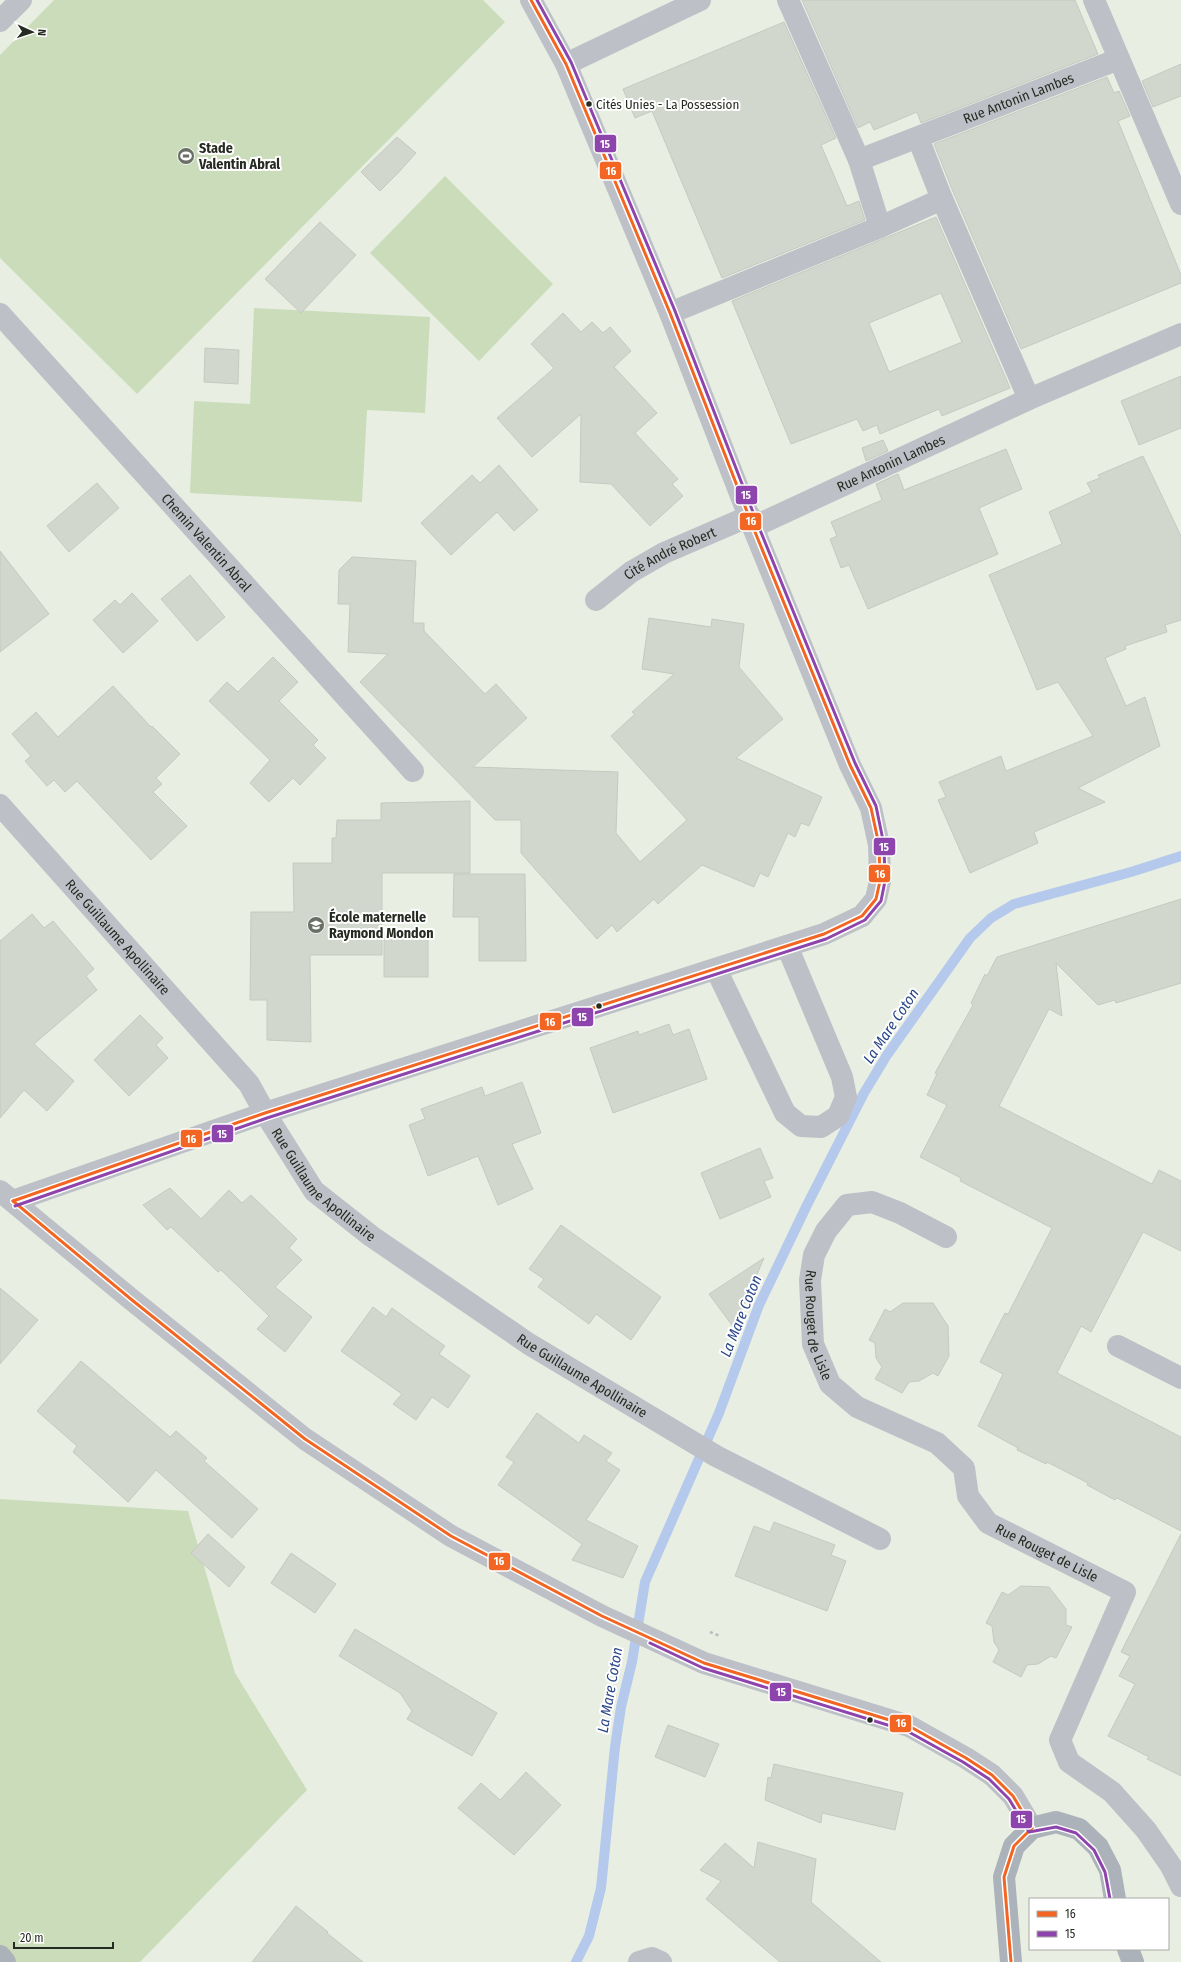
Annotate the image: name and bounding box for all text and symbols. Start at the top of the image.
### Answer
north arrow [12,12,52,52]
text: N [35,29,48,36]
street label: Rue Antonin Lambes [961,69,1076,127]
place label: Cités Unies - La Possession [596,97,739,112]
marker: Cités Unies - La Possession [584,99,594,109]
line badge: 15 [594,134,617,153]
text: 15 [600,138,611,151]
place label: Stade Valentin Abral [198,140,280,173]
sports icon: Stade Valentin Abral [176,146,196,166]
line badge: 16 [599,161,622,180]
text: 16 [606,165,616,178]
street label: Rue Antonin Lambes [834,431,948,495]
line badge: 15 [735,485,758,505]
text: 15 [741,489,752,502]
street label: Chemin Valentin Abral [158,490,255,595]
line badge: 16 [739,512,762,531]
text: 16 [746,515,756,528]
street label: Cité André Robert [620,523,719,583]
line badge: 15 [873,837,896,856]
text: 15 [879,841,890,854]
line badge: 16 [868,864,891,883]
text: 16 [875,868,885,881]
street label: Rue Guillaume Apollinaire [62,876,174,998]
place label: École maternelle Raymond Mondon [329,908,434,942]
school or university icon: École maternelle Raymond Mondon [306,915,326,935]
water label: La Mare Coton [859,985,923,1067]
unlabelled marker [594,1001,604,1011]
line badge: 15 [571,1007,594,1027]
text: 15 [577,1011,588,1024]
line badge: 16 [539,1012,562,1031]
text: 16 [545,1016,555,1029]
line badge: 15 [211,1124,234,1143]
street label: Rue Guillaume Apollinaire [268,1125,379,1245]
text: 15 [217,1128,228,1141]
line badge: 16 [180,1129,203,1148]
text: 16 [186,1133,196,1146]
street label: Rue Rouget de Lisle [801,1269,836,1383]
water label: La Mare Coton [716,1272,766,1360]
street label: Rue Guillaume Apollinaire [514,1330,650,1421]
street label: Rue Rouget de Lisle [993,1520,1101,1586]
line badge: 16 [488,1552,511,1571]
text: 16 [494,1555,504,1568]
water label: La Mare Coton [594,1646,626,1734]
line badge: 15 [769,1682,792,1702]
text: 15 [776,1686,787,1699]
line badge: 16 [889,1714,912,1733]
unlabelled marker [865,1715,875,1725]
text: 16 [896,1717,906,1730]
line badge: 15 [1010,1810,1033,1829]
text: 15 [1016,1813,1027,1826]
legend [1029,1898,1169,1950]
text: 16 [1065,1907,1076,1921]
scale bar [14,1924,113,1950]
text: 15 [1065,1927,1076,1941]
text: 20 m [20,1931,44,1945]

